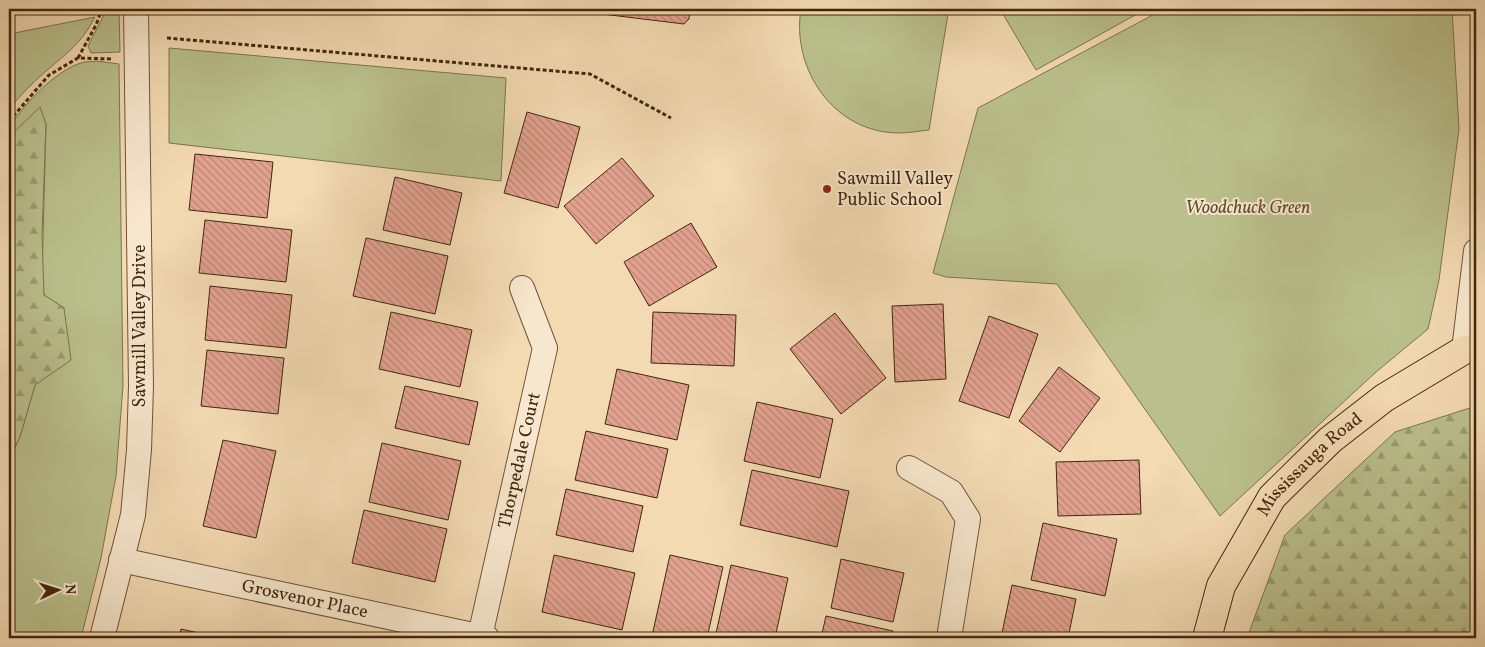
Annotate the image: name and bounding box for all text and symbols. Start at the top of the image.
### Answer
place label: Sawmill Valley Public School [837,167,953,213]
marker: Sawmill Valley Public School [821,183,833,195]
park label: Woodchuck Green [1186,196,1310,221]
street label: Sawmill Valley Drive [128,244,153,408]
street label: Thorpedale Court [492,390,547,531]
street label: Mississauga Road [1251,407,1368,521]
north arrow [32,564,82,614]
street label: Grosvenor Place [239,574,370,625]
text: N [60,583,79,595]

